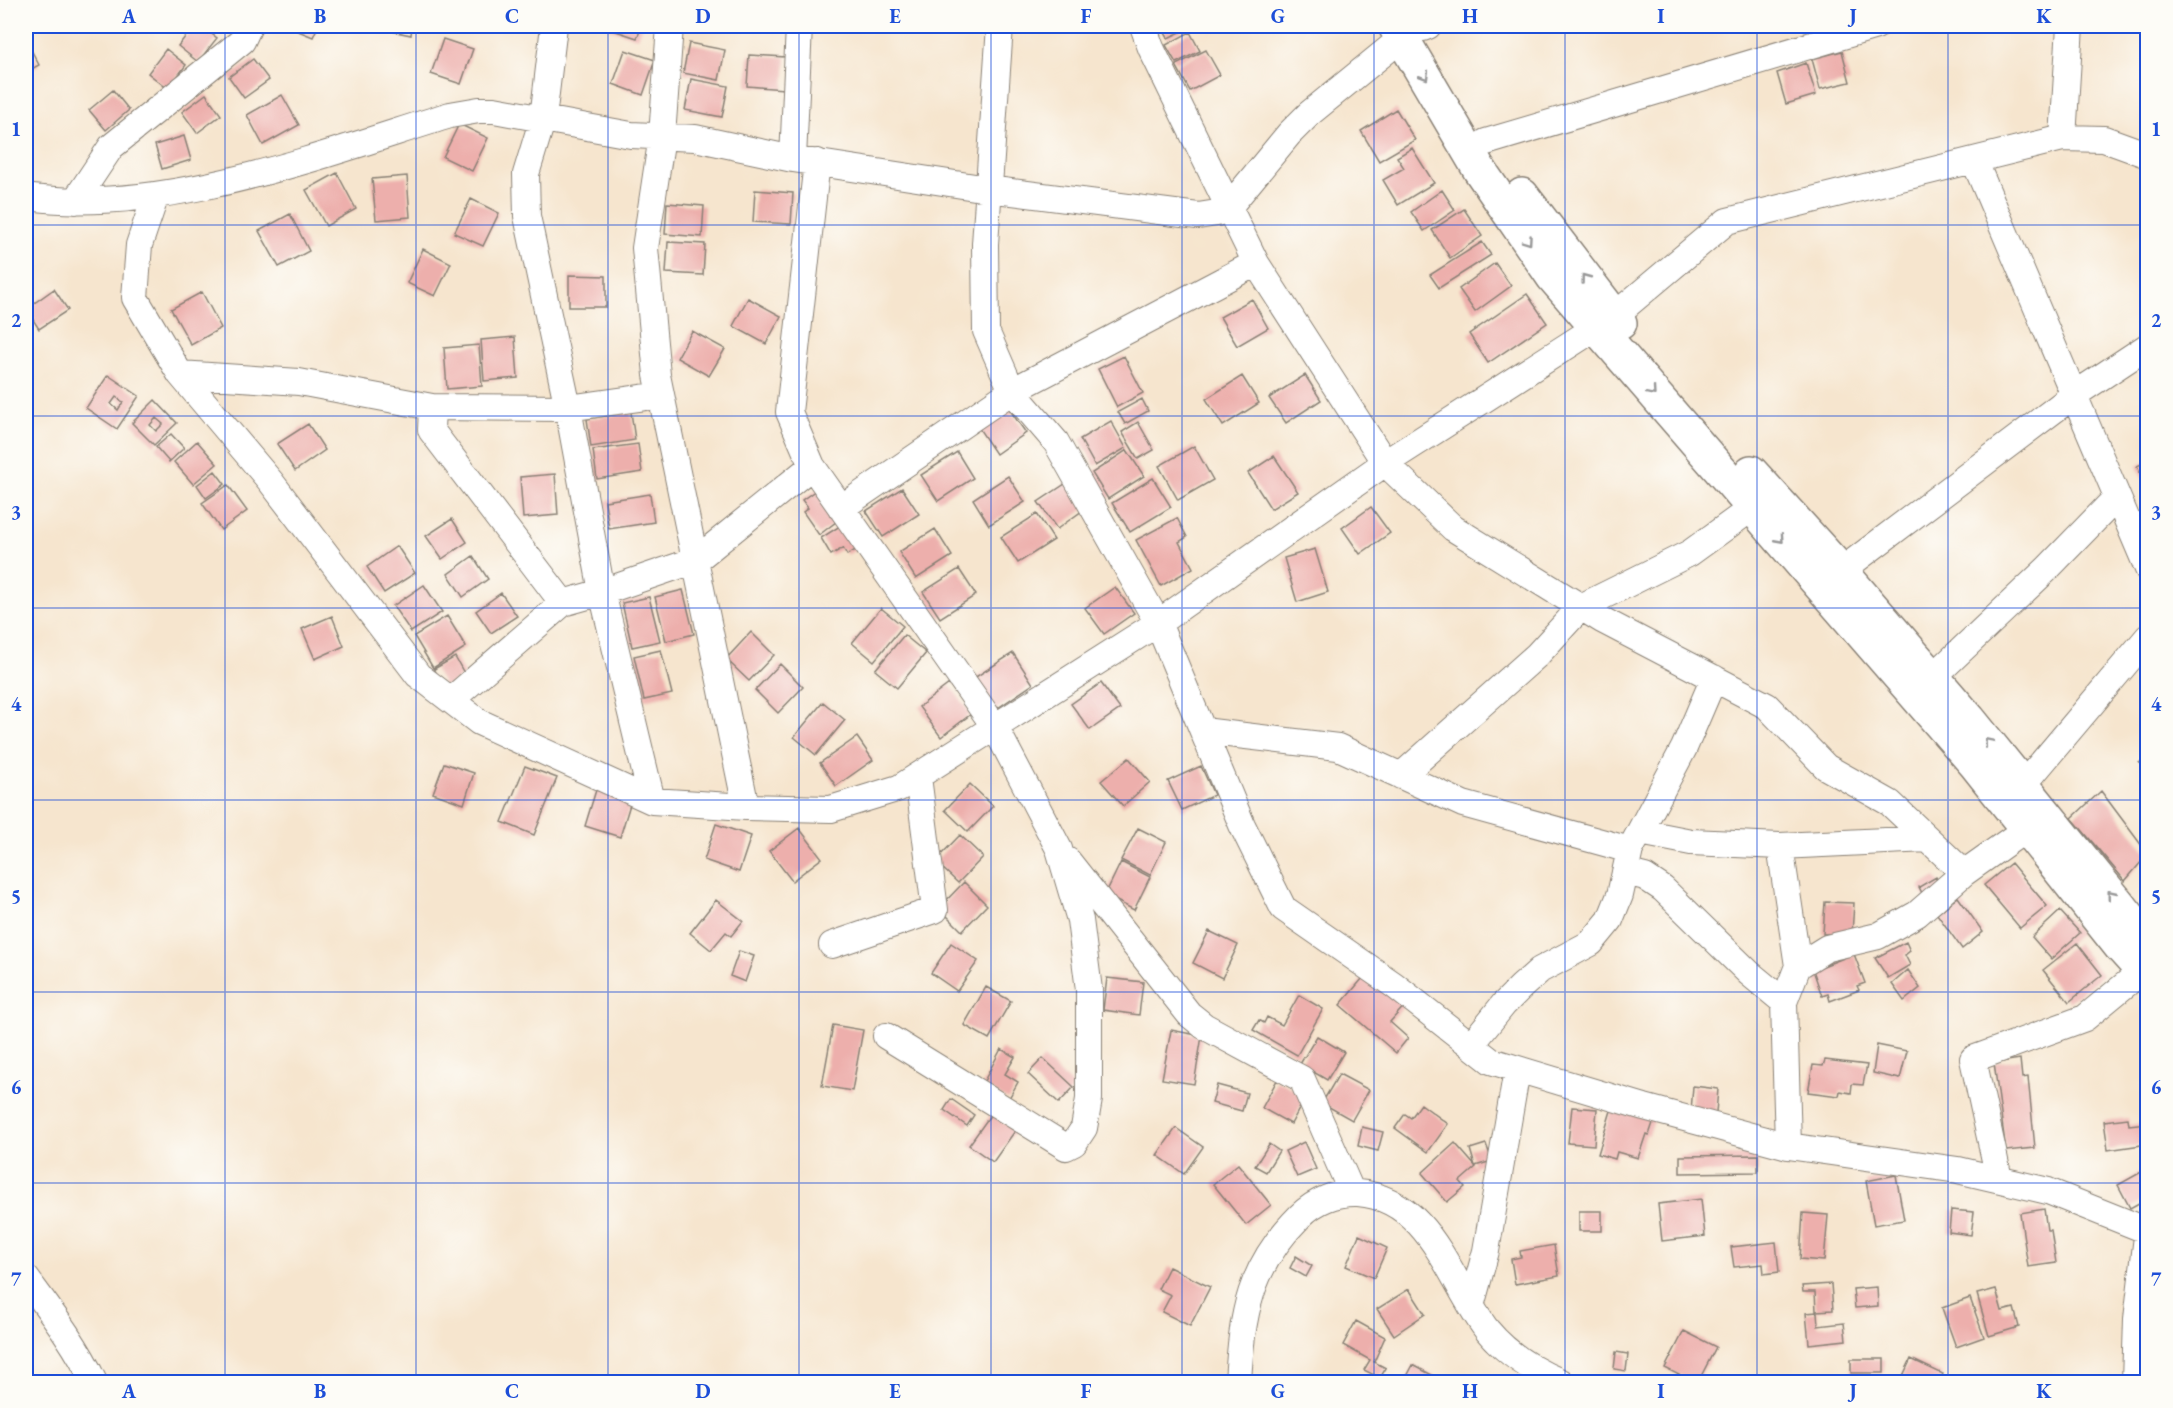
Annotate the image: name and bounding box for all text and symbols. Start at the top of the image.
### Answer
text: A [121,3,137,29]
text: B [314,3,326,29]
text: C [505,3,519,29]
text: D [695,3,711,29]
text: E [889,3,901,29]
text: F [1081,3,1092,29]
text: G [1271,3,1285,29]
text: H [1462,3,1478,29]
text: I [1657,3,1665,29]
text: J [1847,3,1857,29]
text: K [2036,3,2052,29]
one-way arrow [1417,70,1429,80]
text: 1 [11,116,21,142]
text: 1 [2151,116,2161,142]
one-way arrow [1521,234,1532,245]
one-way arrow [1582,274,1593,285]
text: 2 [11,307,22,333]
text: 2 [2151,307,2162,333]
one-way arrow [1645,385,1656,396]
text: 3 [11,499,21,525]
text: 3 [2151,499,2161,525]
one-way arrow [1773,532,1784,543]
text: 4 [11,691,22,717]
text: 4 [2151,691,2162,717]
one-way arrow [1985,738,1996,749]
text: 5 [11,883,21,909]
text: 5 [2151,883,2161,909]
one-way arrow [2107,890,2118,901]
text: 6 [11,1074,22,1100]
text: 6 [2151,1074,2162,1100]
text: 7 [11,1266,22,1292]
text: 7 [2151,1266,2162,1292]
text: A [121,1378,137,1404]
text: B [314,1378,326,1404]
text: C [505,1378,519,1404]
text: D [695,1378,711,1404]
text: E [889,1378,901,1404]
text: F [1081,1378,1092,1404]
text: G [1271,1378,1285,1404]
text: H [1462,1378,1478,1404]
text: I [1657,1378,1665,1404]
text: J [1847,1378,1857,1404]
text: K [2036,1378,2052,1404]

